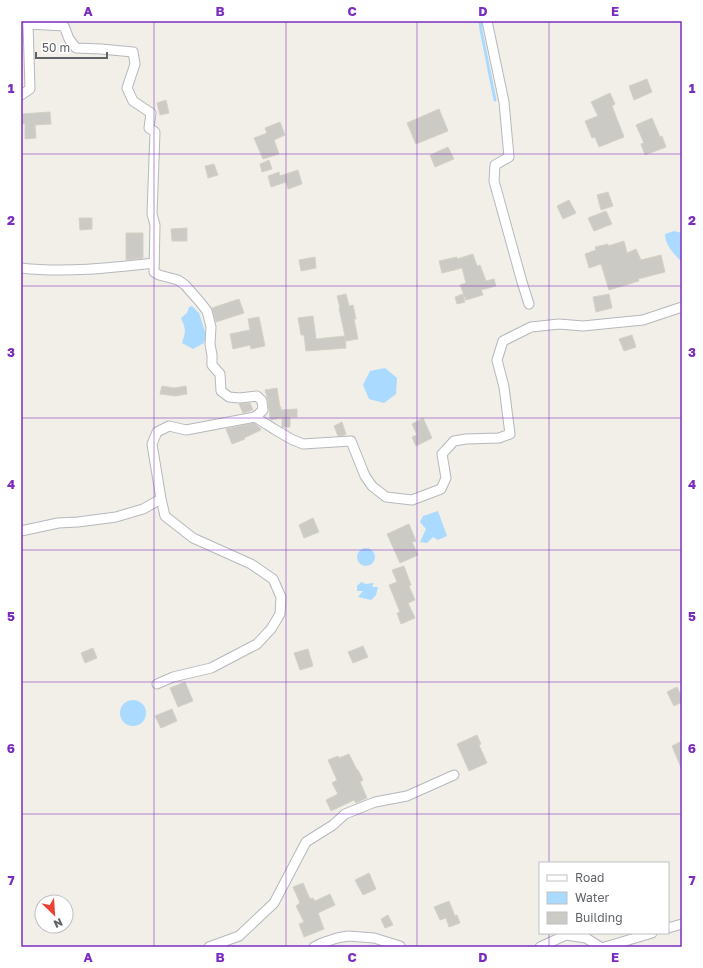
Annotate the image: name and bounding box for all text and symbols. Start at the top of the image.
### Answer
text: A [83,3,93,19]
text: B [215,3,225,19]
text: C [347,3,357,19]
text: D [478,3,488,19]
text: E [611,3,619,19]
scale bar [36,34,107,60]
text: 50 m [42,40,70,55]
text: 1 [8,80,15,96]
text: 1 [689,80,696,96]
text: 2 [7,212,15,228]
text: 2 [688,212,696,228]
text: 3 [7,344,15,360]
text: 3 [688,344,696,360]
text: 4 [7,476,15,492]
text: 4 [688,476,696,492]
text: 5 [7,608,15,624]
text: 5 [688,608,696,624]
text: 6 [7,740,15,756]
text: 6 [688,740,696,756]
legend [539,862,669,934]
text: Road [575,870,604,885]
text: 7 [7,872,15,888]
text: 7 [688,872,696,888]
text: Water [575,890,609,905]
north arrow [34,894,74,934]
text: Building [575,910,623,925]
text: N [52,916,65,931]
text: A [83,949,93,965]
text: B [215,949,225,965]
text: C [347,949,357,965]
text: D [478,949,488,965]
text: E [611,949,619,965]

